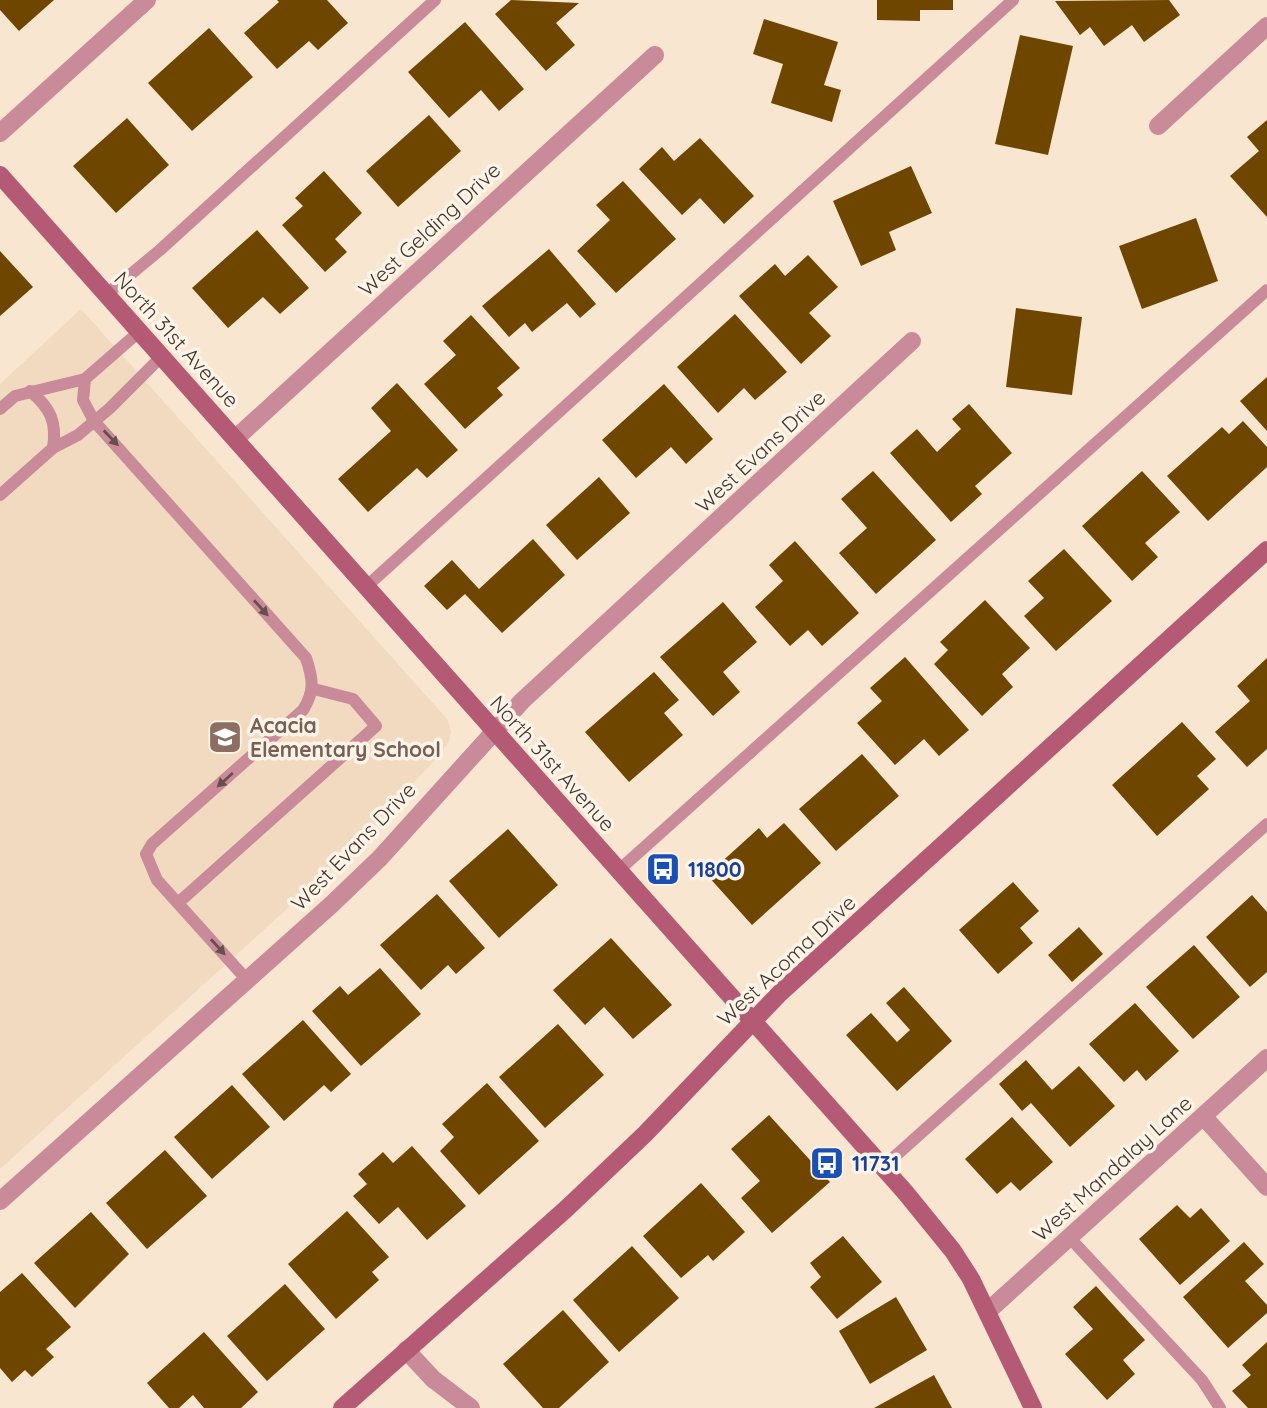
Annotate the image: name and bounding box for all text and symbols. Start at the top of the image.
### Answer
street label: West Gelding Drive [353,157,505,301]
street label: North 31st Avenue [109,266,245,412]
street label: West Evans Drive [690,384,830,518]
one-way arrow [102,429,118,446]
one-way arrow [253,599,269,616]
street label: North 31st Avenue [485,690,621,836]
place label: Acacia Elementary School [250,712,441,762]
school or university icon: Acacia Elementary School [206,718,244,756]
one-way arrow [216,772,233,787]
street label: West Evans Drive [285,776,421,916]
bus stop icon: 11800 [644,850,682,888]
place label: 11800 [688,856,742,882]
street label: West Acoma Drive [711,889,861,1031]
one-way arrow [209,939,225,956]
street label: West Mandalay Lane [1027,1090,1197,1246]
bus stop icon: 11731 [808,1144,846,1182]
place label: 11731 [852,1150,899,1176]

